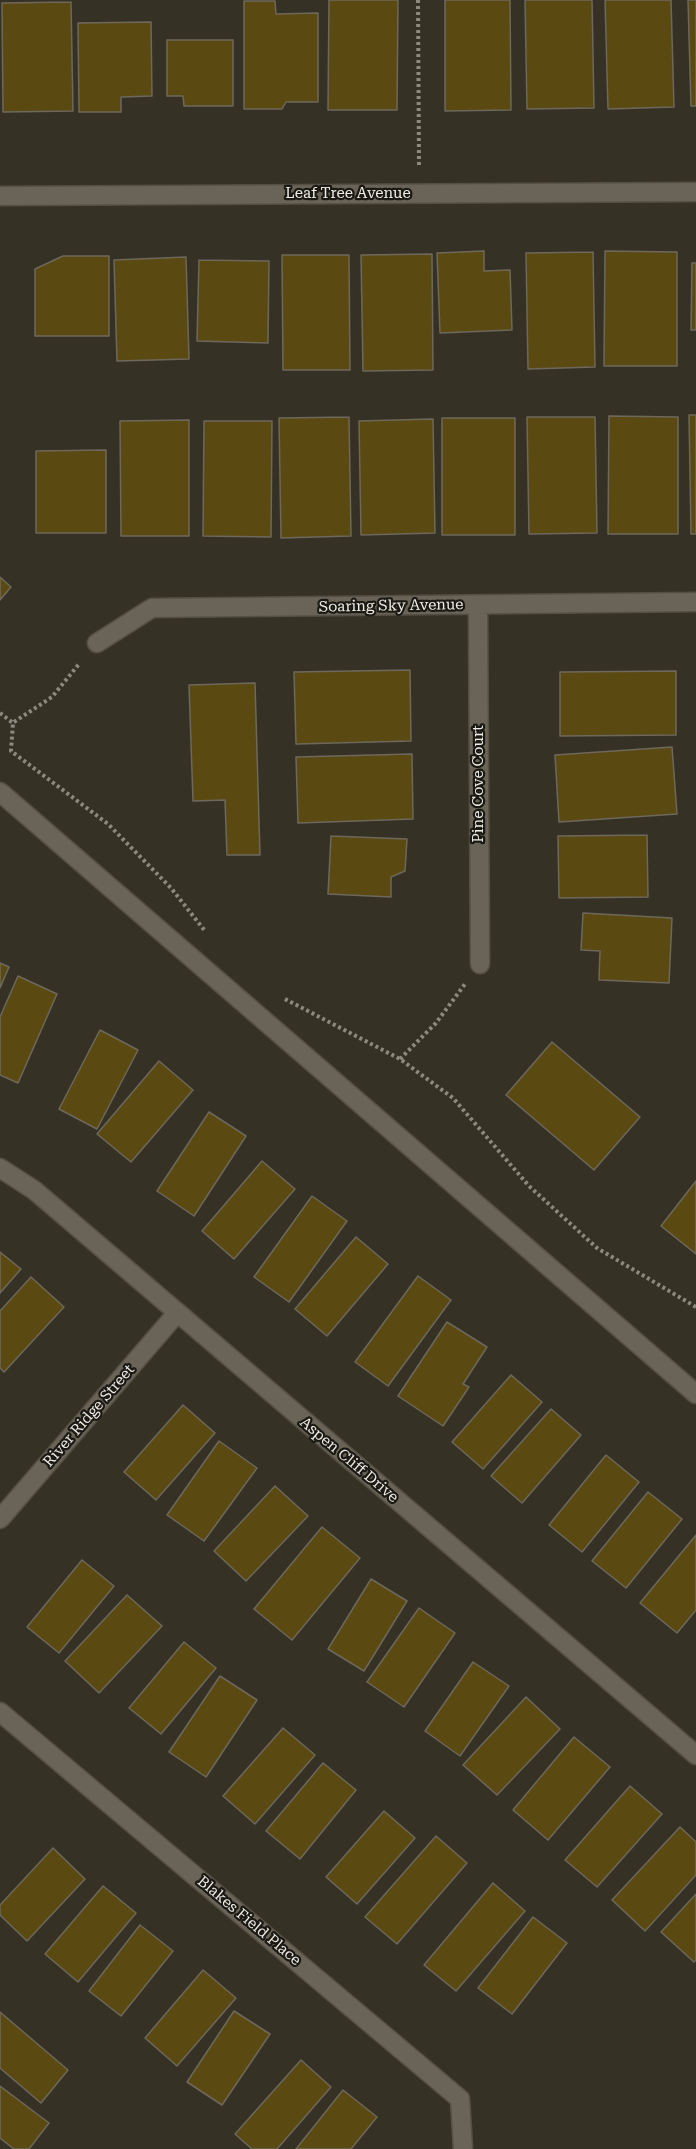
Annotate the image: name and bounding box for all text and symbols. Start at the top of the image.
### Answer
street label: Leaf Tree Avenue [285,185,411,203]
street label: Soaring Sky Avenue [318,596,464,616]
street label: Pine Cove Court [470,725,488,843]
street label: River Ridge Street [40,1361,138,1471]
street label: Aspen Cliff Drive [296,1414,402,1506]
street label: Blakes Field Place [194,1872,304,1970]

